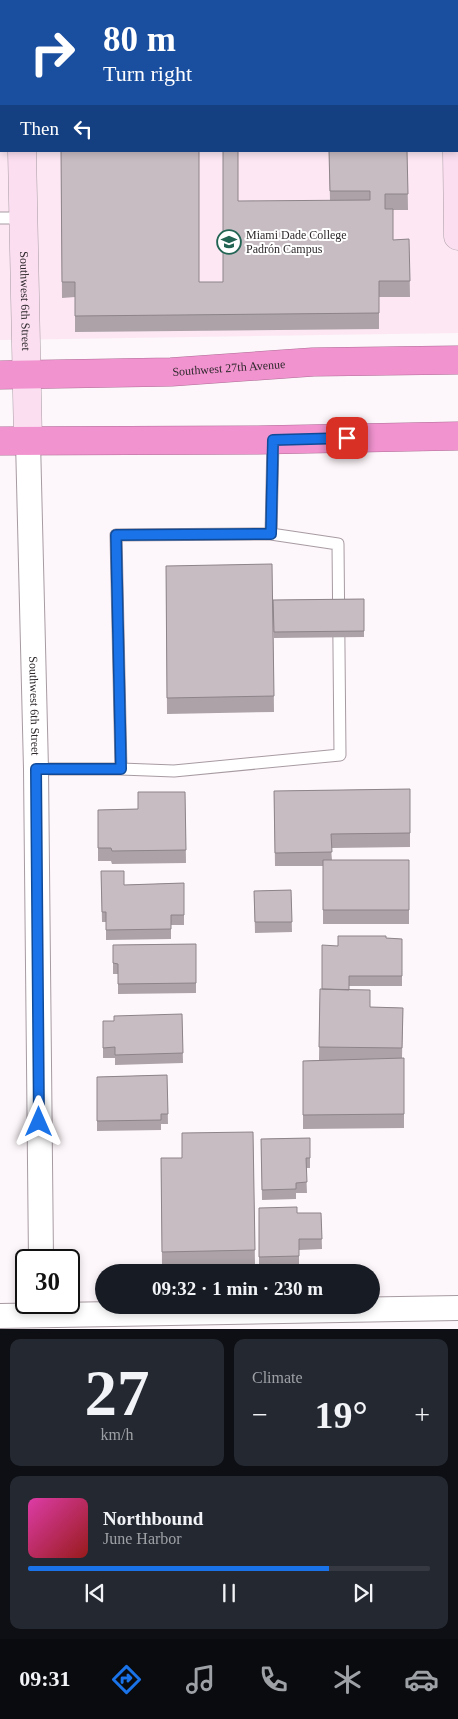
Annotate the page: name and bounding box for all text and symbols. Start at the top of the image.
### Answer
icon: right [20,20,85,85]
text: 80 m [103,20,176,59]
text: Turn right [103,61,192,86]
icon: left [69,115,97,143]
text: Then [20,118,59,139]
place label: Miami Dade College Padrón Campus [246,228,347,256]
school or university icon: Miami Dade College Padrón Campus [216,229,242,255]
street label: Southwest 6th Street [17,251,33,351]
street label: Southwest 27th Avenue [172,357,286,379]
pin [326,417,368,459]
icon: arrive [333,424,361,452]
street label: Southwest 6th Street [26,656,43,756]
position arrow [12,1095,64,1147]
speed limit sign: 30 [15,1249,80,1314]
text: 09:32 · 1 min · 230 m [152,1278,323,1299]
text: 27 [85,1357,150,1429]
text: Climate [252,1369,303,1386]
text: 19° [314,1394,368,1436]
text: − [252,1399,268,1430]
text: + [414,1399,430,1430]
text: km/h [101,1426,133,1443]
text: Northbound [103,1508,203,1529]
text: June Harbor [103,1530,182,1547]
icon: previous [81,1579,109,1607]
icon: pause [215,1579,243,1607]
icon: next [349,1579,377,1607]
icon: directions [109,1662,144,1697]
icon: music [183,1662,218,1697]
icon: phone [256,1662,291,1697]
icon: climate [330,1662,365,1697]
icon: car [404,1662,439,1697]
text: 09:31 [19,1666,71,1691]

